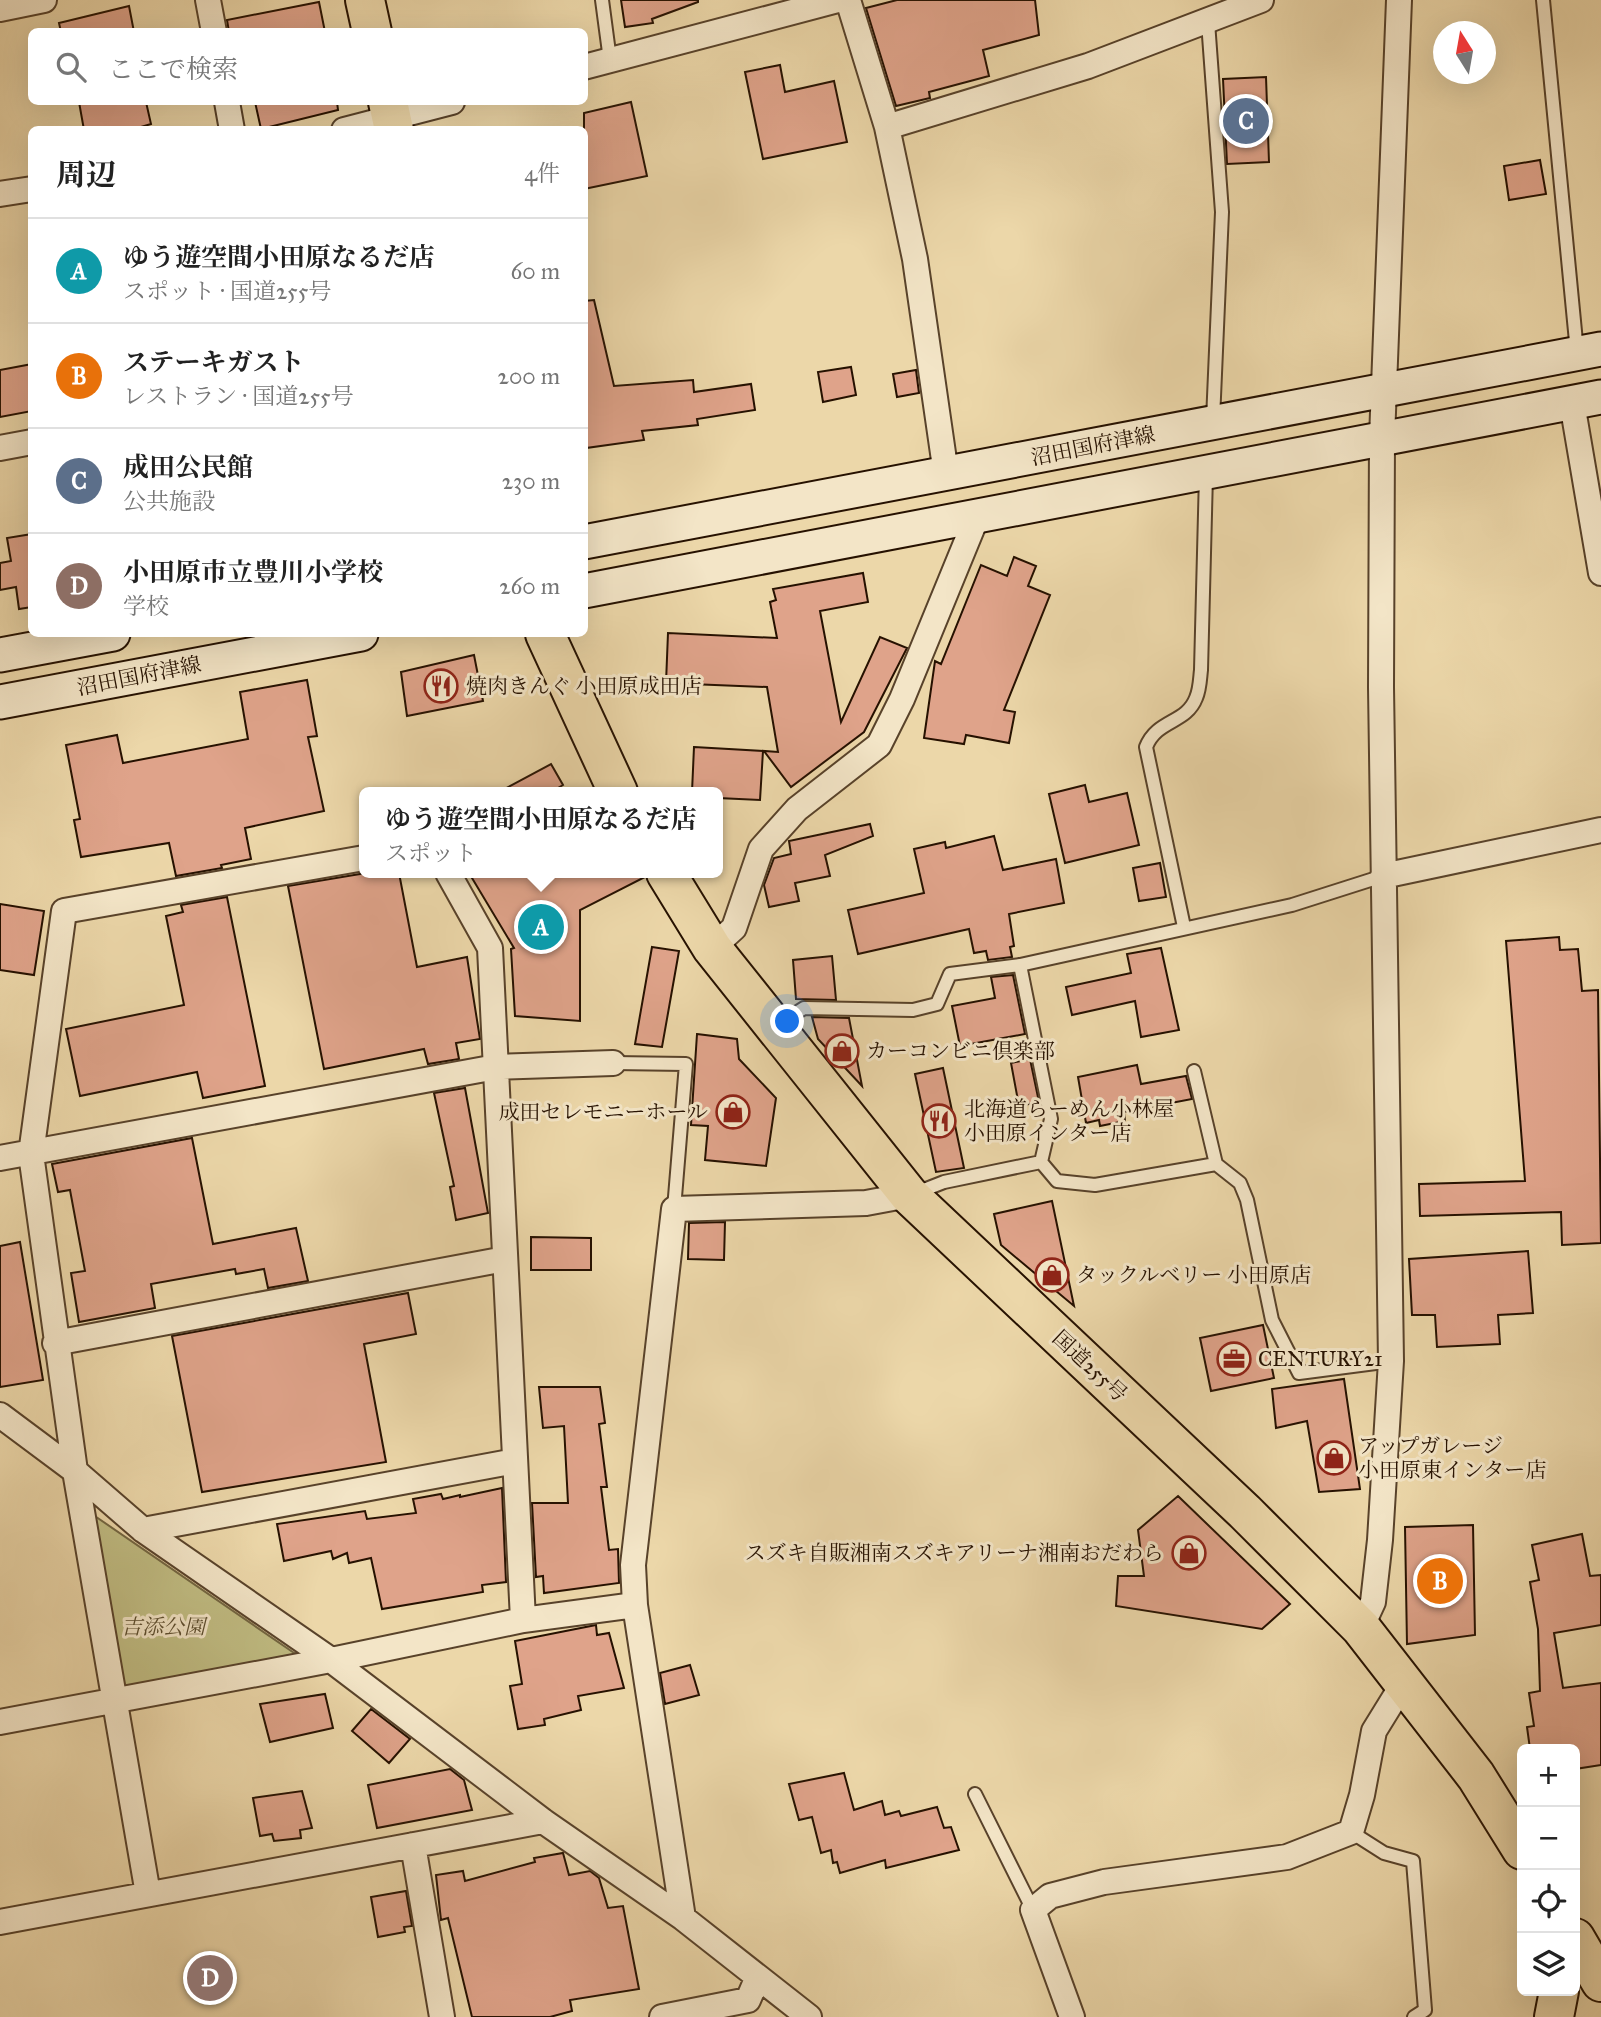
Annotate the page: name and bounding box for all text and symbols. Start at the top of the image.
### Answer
north arrow [1433,21,1496,84]
search box [28,28,588,105]
icon: search [52,48,90,86]
text: ここで検索 [108,53,238,85]
pin: C [1223,95,1269,147]
text: 周辺 [56,157,116,193]
text: 4件 [524,159,560,187]
text: ゆう遊空間小田原なるだ店 [123,241,435,273]
text: A [71,257,87,285]
text: 60 m [511,257,560,285]
text: スポット · 国道255号 [123,277,331,305]
text: ステーキガスト [123,346,304,378]
text: B [71,362,87,390]
text: 200 m [498,362,560,390]
text: レストラン · 国道255号 [123,382,354,410]
street label: 沼田国府津線 [1029,421,1157,471]
text: 成田公民館 [123,451,253,483]
text: C [71,467,87,495]
text: 230 m [502,467,560,495]
text: 公共施設 [123,487,215,515]
text: 小田原市立豊川小学校 [123,556,383,588]
text: D [70,572,88,600]
text: 260 m [499,572,560,600]
text: 学校 [123,592,169,620]
street label: 沼田国府津線 [75,651,203,701]
restaurant icon: 焼肉きんぐ 小田原成田店 [422,667,460,705]
place label: 焼肉きんぐ 小田原成田店 [466,673,702,699]
popup [359,787,723,878]
text: ゆう遊空間小田原なるだ店 [385,803,697,835]
text: スポット [385,839,477,867]
pin: A [518,901,564,953]
your location [770,1004,804,1038]
shop icon: カーコンビニ倶楽部 [823,1032,861,1070]
place label: カーコンビニ倶楽部 [866,1038,1055,1064]
shop icon: 成田セレモニーホール [714,1093,752,1131]
place label: 北海道らーめん小林屋 小田原インター店 [964,1096,1174,1146]
place label: 成田セレモニーホール [498,1099,708,1125]
restaurant icon: 北海道らーめん小林屋 小田原インター店 [920,1102,958,1140]
shop icon: タックルベリー 小田原店 [1033,1256,1071,1294]
place label: タックルベリー 小田原店 [1076,1262,1311,1288]
street label: 国道255号 [1047,1325,1133,1407]
office icon: CENTURY21 [1215,1340,1253,1378]
place label: CENTURY21 [1258,1346,1382,1372]
place label: アップガレージ 小田原東インター店 [1358,1433,1546,1483]
shop icon: アップガレージ 小田原東インター店 [1315,1439,1353,1477]
shop icon: スズキ自販湘南スズキアリーナ湘南おだわら [1170,1534,1208,1572]
place label: スズキ自販湘南スズキアリーナ湘南おだわら [745,1540,1164,1566]
pin: B [1417,1555,1463,1607]
park label: 吉添公園 [121,1614,208,1640]
map controls [1517,1744,1580,1996]
button: + [1517,1744,1580,1807]
button: − [1517,1807,1580,1870]
button: locate [1517,1870,1580,1933]
button: layers [1517,1933,1580,1996]
pin: D [187,1952,233,2004]

